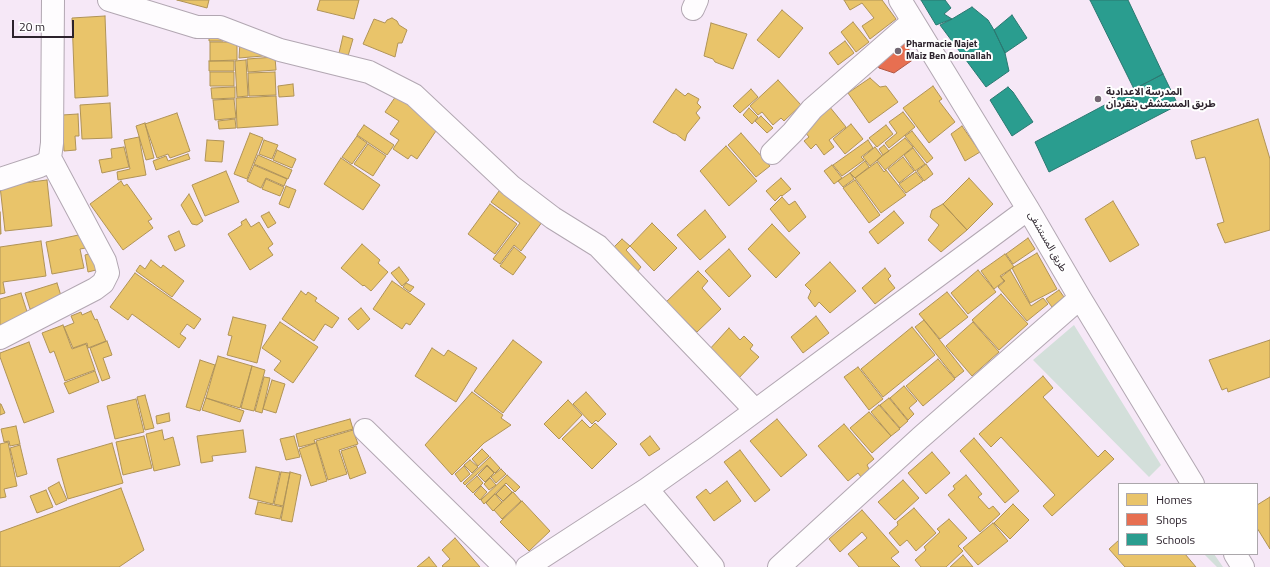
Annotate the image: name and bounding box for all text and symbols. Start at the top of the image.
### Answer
scale bar [14,12,76,38]
text: 20 m [19,17,45,36]
place label: Pharmacie Najet Maiz Ben Aounallah [906,39,991,62]
marker: Pharmacie Najet Maiz Ben Aounallah [893,46,903,56]
place label: المدرسة الاعدادية طريق المستشفى بنقردان [1106,87,1216,110]
marker: المدرسة الاعدادية طريق المستشفى بنقردان [1093,94,1103,104]
street label: طريق المستشفى [1025,210,1069,274]
legend [1118,483,1258,555]
text: Homes [1156,490,1192,509]
text: Shops [1156,510,1187,529]
text: Schools [1156,530,1195,549]

